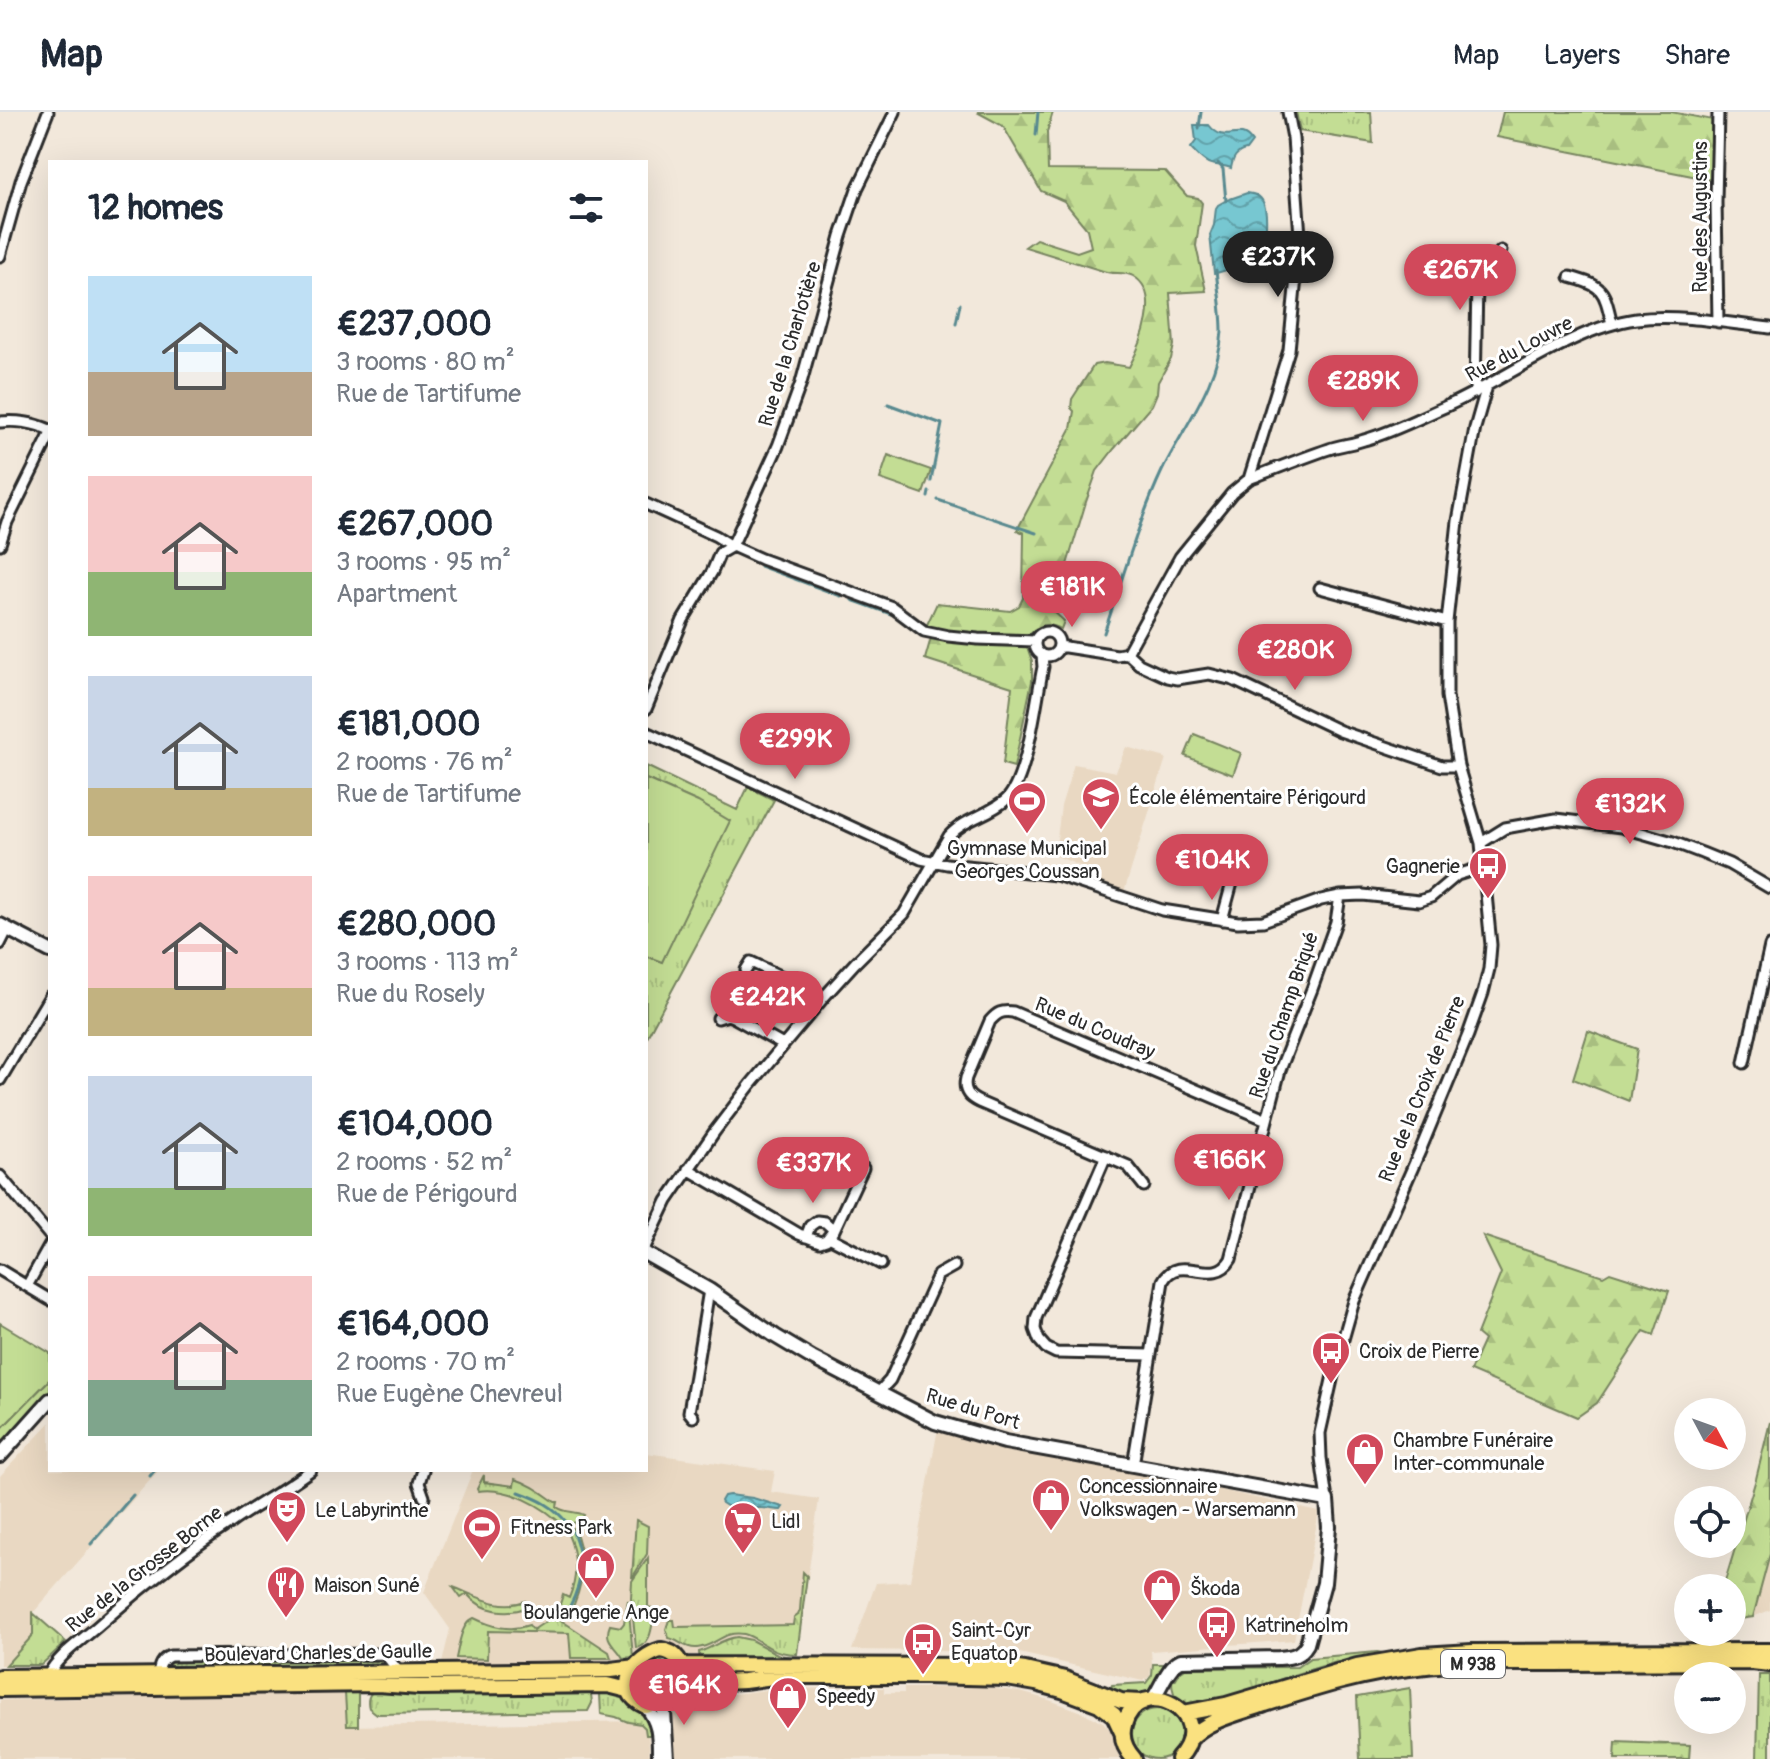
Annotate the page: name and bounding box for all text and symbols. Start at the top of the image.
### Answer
text: Map [40,31,103,79]
text: Map [1453,38,1499,73]
text: Layers [1543,38,1620,73]
text: Share [1664,38,1730,73]
street label: Rue des Augustins [1688,141,1713,293]
icon: filters [564,186,608,230]
text: 12 homes [88,187,223,230]
pin: €237K [1222,231,1334,299]
text: €237K [1241,241,1315,273]
pin: €267K [1404,244,1516,312]
text: €267K [1422,254,1498,286]
street label: Rue de la Charlotière [753,258,827,429]
text: €237,000 [336,303,492,346]
icon: home [152,308,248,404]
street label: Rue du Louvre [1461,310,1577,388]
text: 3 rooms · 80 m² [336,346,515,378]
pin: €289K [1307,355,1419,423]
text: €289K [1326,365,1400,397]
text: Rue de Tartifume [336,378,521,410]
text: €267,000 [336,503,493,546]
icon: home [152,508,248,604]
text: 3 rooms · 95 m² [336,546,511,578]
pin: €181K [1016,561,1128,629]
text: €181K [1039,571,1105,603]
text: Apartment [336,578,457,610]
pin: €280K [1239,624,1351,692]
text: €280K [1256,634,1334,666]
text: €181,000 [336,703,480,746]
icon: home [152,708,248,804]
pin: €299K [739,713,851,781]
text: €299K [758,723,832,755]
text: 2 rooms · 76 m² [336,746,513,778]
school or university icon: École élémentaire Périgourd [1080,776,1122,831]
text: Rue de Tartifume [336,778,521,810]
pin: €132K [1574,778,1686,846]
sports icon: Gymnase Municipal Georges Coussan [1006,780,1048,835]
place label: École élémentaire Périgourd [1129,785,1366,810]
text: €132K [1594,788,1666,820]
pin: €104K [1156,834,1268,902]
place label: Gymnase Municipal Georges Coussan [947,836,1107,884]
text: €104K [1174,844,1250,876]
bus stop icon: Gagnerie [1467,845,1509,900]
place label: Gagnerie [1386,854,1460,879]
text: €280,000 [336,903,496,946]
icon: home [152,908,248,1004]
street label: Rue du Champ Briqué [1244,928,1324,1102]
text: 3 rooms · 113 m² [336,946,519,978]
pin: €242K [711,971,823,1039]
text: Rue du Rosely [336,978,485,1010]
text: €242K [729,981,806,1013]
street label: Rue du Coudray [1031,991,1159,1065]
street label: Rue de la Croix de Pierre [1373,992,1471,1186]
text: €104,000 [336,1103,493,1146]
icon: home [152,1108,248,1204]
pin: €166K [1173,1134,1285,1202]
pin: €337K [757,1137,869,1205]
text: €166K [1192,1144,1266,1176]
text: 2 rooms · 52 m² [336,1146,512,1178]
text: €337K [775,1147,851,1179]
text: Rue de Périgourd [336,1178,518,1210]
text: €164,000 [336,1303,490,1346]
icon: home [152,1308,248,1404]
bus stop icon: Croix de Pierre [1310,1330,1352,1385]
place label: Croix de Pierre [1359,1339,1479,1364]
text: 2 rooms · 70 m² [336,1346,515,1378]
text: Rue Eugène Chevreul [336,1378,563,1410]
street label: Rue du Port [923,1383,1024,1435]
north arrow [1674,1398,1746,1470]
map controls [1674,1398,1746,1734]
place label: Chambre Funéraire Inter-communale [1393,1428,1553,1476]
shop icon: Chambre Funéraire Inter-communale [1344,1431,1386,1486]
place label: Concessionnaire Volkswagen - Warsemann [1079,1474,1296,1522]
shop icon: Concessionnaire Volkswagen - Warsemann [1030,1477,1072,1532]
button: locate [1674,1486,1746,1558]
theatre icon: Le Labyrinthe [266,1489,308,1544]
place label: Le Labyrinthe [315,1498,428,1523]
street label: Rue de la Grosse Borne [61,1500,227,1638]
supermarket icon: Lidl [722,1500,764,1555]
sports icon: Fitness Park [461,1506,503,1561]
place label: Lidl [771,1509,800,1534]
place label: Fitness Park [510,1515,613,1540]
shop icon: Boulangerie Ange [575,1545,617,1600]
restaurant icon: Maison Suné [265,1564,307,1619]
shop icon: Škoda [1141,1567,1183,1622]
place label: Maison Suné [314,1573,420,1598]
button: + [1674,1574,1746,1646]
place label: Škoda [1190,1575,1240,1601]
place label: Boulangerie Ange [523,1600,669,1625]
bus stop icon: Katrineholm [1196,1604,1238,1659]
place label: Katrineholm [1245,1613,1348,1638]
place label: Saint-Cyr Equatop [951,1618,1031,1666]
bus stop icon: Saint-Cyr Equatop [902,1621,944,1676]
street label: Boulevard Charles de Gaulle [204,1639,432,1667]
road number: M 938 [1441,1650,1505,1678]
pin: €164K [628,1659,740,1727]
button: − [1674,1662,1746,1734]
text: €164K [647,1669,721,1701]
shop icon: Speedy [767,1675,809,1730]
place label: Speedy [816,1684,876,1709]

